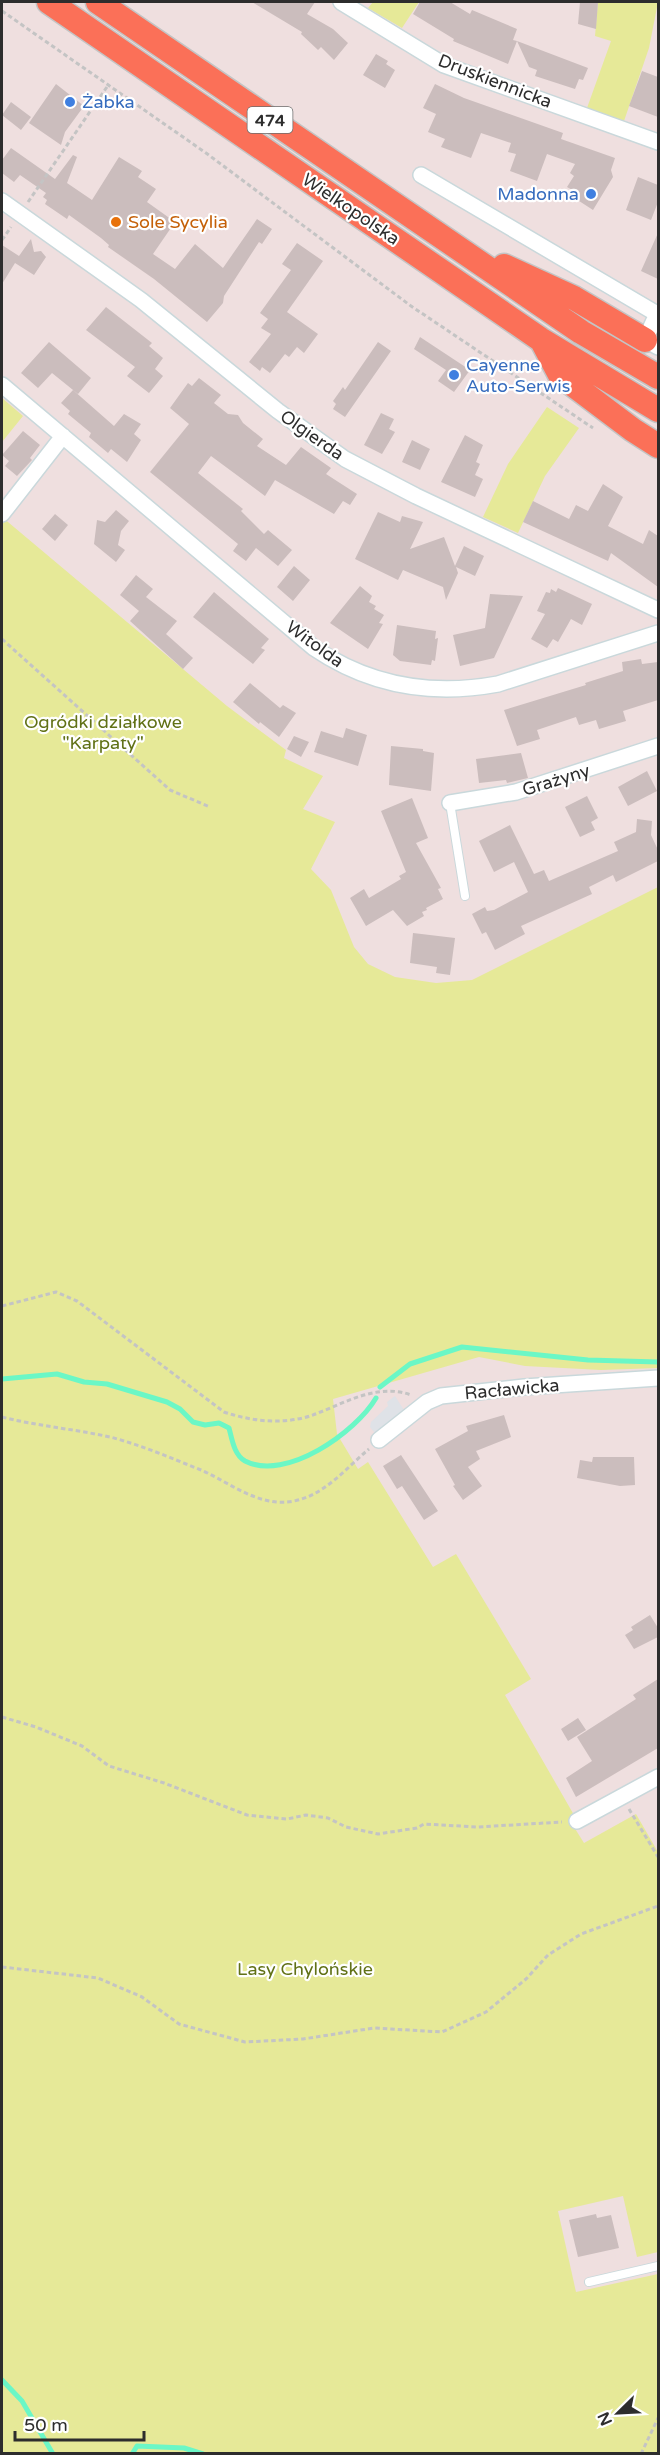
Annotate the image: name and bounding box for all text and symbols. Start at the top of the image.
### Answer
street label: Druskiennicka [435,49,555,113]
place label: Żabka [82,91,135,113]
marker: Żabka [63,95,77,109]
road number: 474 [248,107,292,133]
street label: Wielkopolska [298,168,404,250]
place label: Madonna [497,183,579,205]
marker: Madonna [584,187,598,201]
place label: Sole Sycylia [128,211,228,233]
marker: Sole Sycylia [109,215,123,229]
place label: Cayenne Auto-Serwis [466,354,570,397]
marker: Cayenne Auto-Serwis [447,368,461,382]
street label: Olgierda [276,405,348,465]
street label: Witolda [282,616,348,672]
park label: Ogródki działkowe "Karpaty" [24,711,182,754]
street label: Grażyny [519,759,593,801]
street label: Racławicka [464,1374,560,1404]
park label: Lasy Chylońskie [237,1958,373,1980]
north arrow [588,2383,648,2443]
scale bar [15,2404,144,2442]
text: N [593,2409,617,2429]
text: 50 m [24,2414,68,2436]

